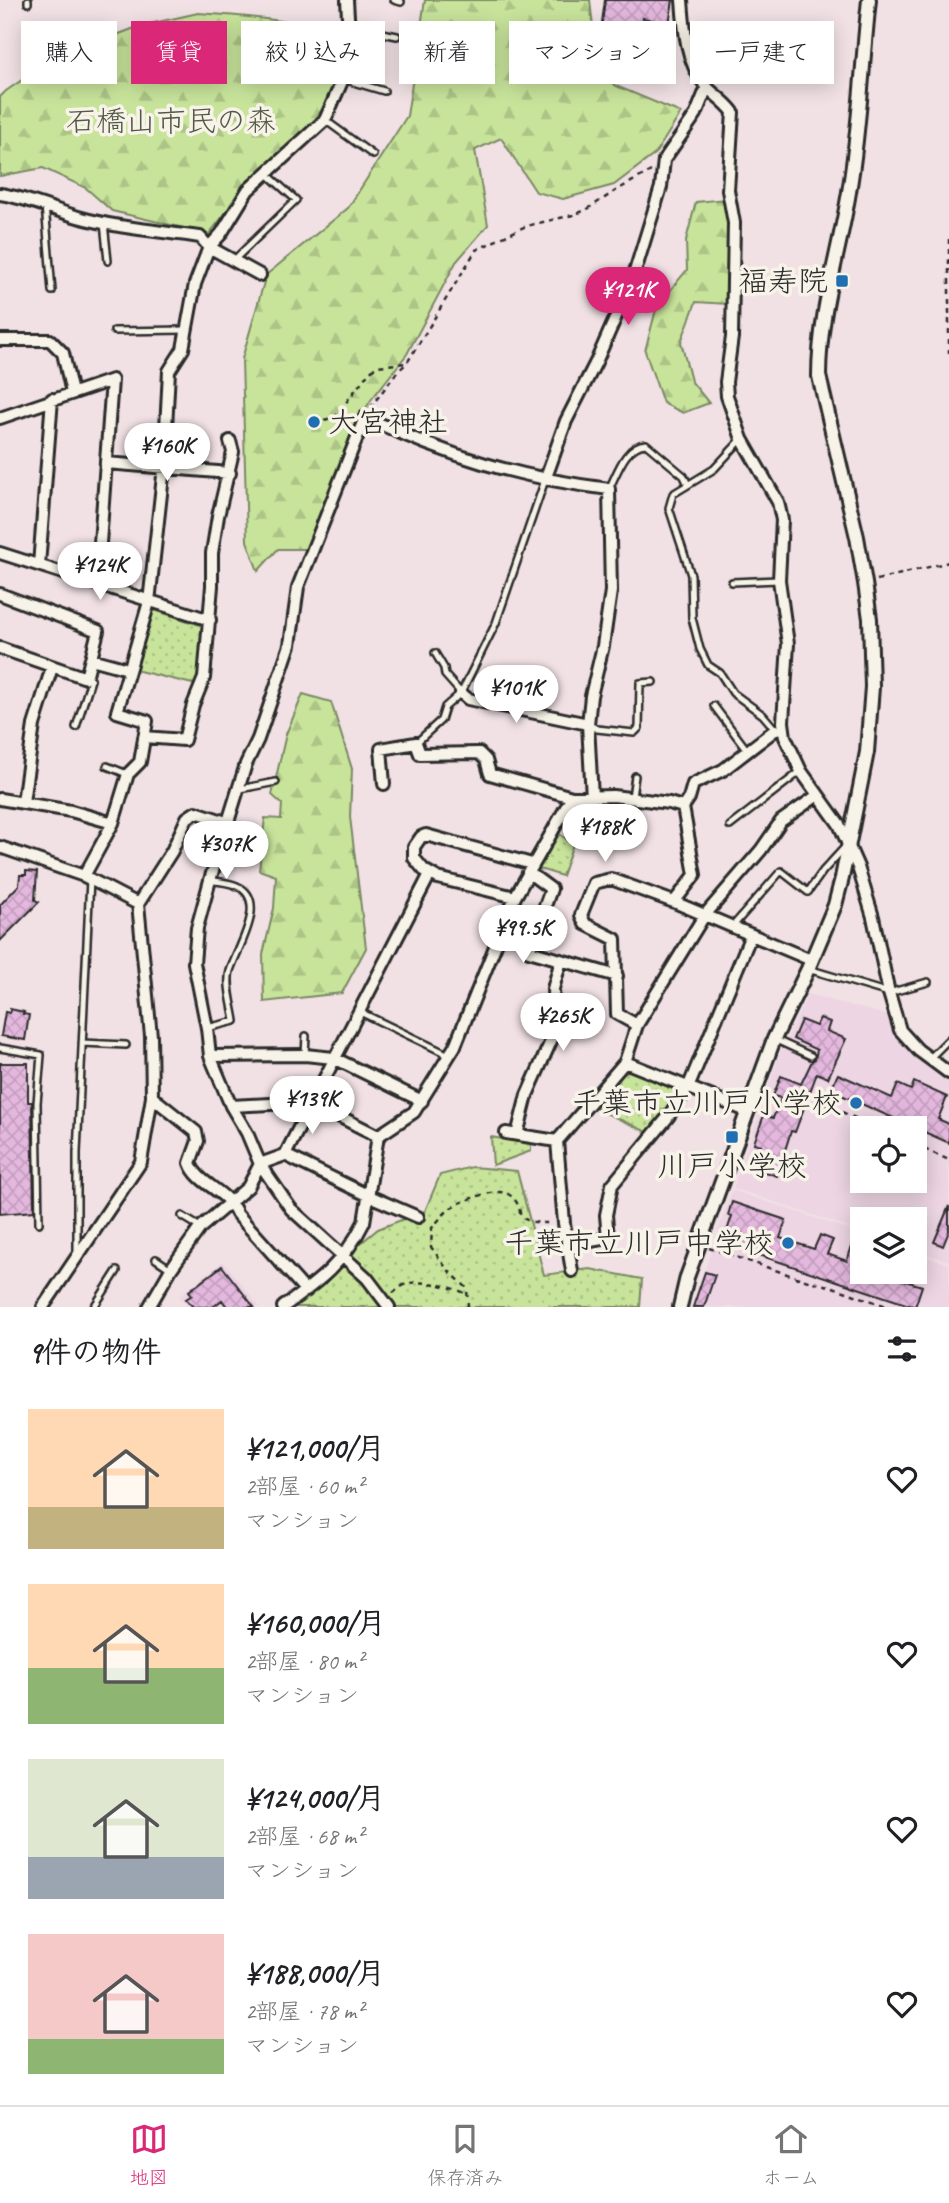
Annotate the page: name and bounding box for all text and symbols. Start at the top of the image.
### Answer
chip: 購入 [21,21,117,84]
chip: 賃貸 [131,21,227,84]
chip: 絞り込み [241,21,385,84]
chip: 新着 [399,21,495,84]
chip: マンション [509,21,676,84]
chip: 一戸建て [690,21,834,84]
park label: 石橋山市民の森 [66,102,276,140]
place label: 福寿院 [738,262,828,300]
pin: ¥121K [579,268,677,327]
marker: 福寿院 [834,273,850,289]
text: ¥121K [601,275,655,304]
place label: 大宮神社 [328,403,448,441]
marker: 大宮神社 [306,414,322,430]
pin: ¥160K [118,424,216,483]
text: ¥160K [140,431,194,460]
pin: ¥124K [51,542,149,602]
text: ¥124K [73,550,127,579]
pin: ¥101K [467,666,565,725]
text: ¥101K [489,673,543,702]
pin: ¥188K [556,804,654,864]
text: ¥188K [578,812,632,841]
pin: ¥307K [177,822,275,881]
text: ¥307K [200,829,253,858]
pin: ¥99.5K [466,906,580,965]
text: ¥99.5K [495,913,551,942]
pin: ¥265K [514,993,612,1053]
text: ¥265K [536,1001,590,1030]
pin: ¥139K [263,1076,361,1136]
text: ¥139K [286,1084,338,1113]
place label: 千葉市立川戸小学校 [572,1084,842,1122]
marker: 千葉市立川戸小学校 [848,1095,864,1111]
map controls [850,1116,927,1284]
button: locate [850,1116,927,1193]
marker: 川戸小学校 [724,1129,740,1145]
place label: 川戸小学校 [657,1147,807,1185]
button: layers [850,1207,927,1284]
place label: 千葉市立川戸中学校 [504,1224,774,1262]
marker: 千葉市立川戸中学校 [780,1235,796,1251]
icon: filters [883,1330,921,1368]
text: 9件の物件 [28,1333,161,1371]
text: ¥121,000/月 [245,1429,385,1467]
icon: home [84,1437,168,1521]
icon: heart [883,1460,921,1498]
text: 2部屋 · 60 m² [245,1472,363,1501]
text: マンション [245,1506,359,1535]
text: ¥160,000/月 [245,1604,386,1642]
icon: home [84,1612,168,1696]
icon: heart [883,1635,921,1673]
text: 2部屋 · 80 m² [245,1647,363,1676]
text: マンション [245,1681,359,1710]
text: ¥124,000/月 [245,1779,385,1817]
icon: home [84,1787,168,1871]
icon: heart [883,1810,921,1848]
text: 2部屋 · 68 m² [245,1822,363,1851]
text: マンション [245,1856,359,1885]
text: ¥188,000/月 [245,1954,385,1992]
icon: home [84,1962,168,2046]
icon: heart [883,1985,921,2023]
text: 2部屋 · 78 m² [245,1997,363,2026]
text: マンション [245,2031,359,2060]
tab: 地図 [130,2120,168,2190]
tab: 保存済み [427,2120,503,2190]
tab: ホーム [763,2120,819,2190]

